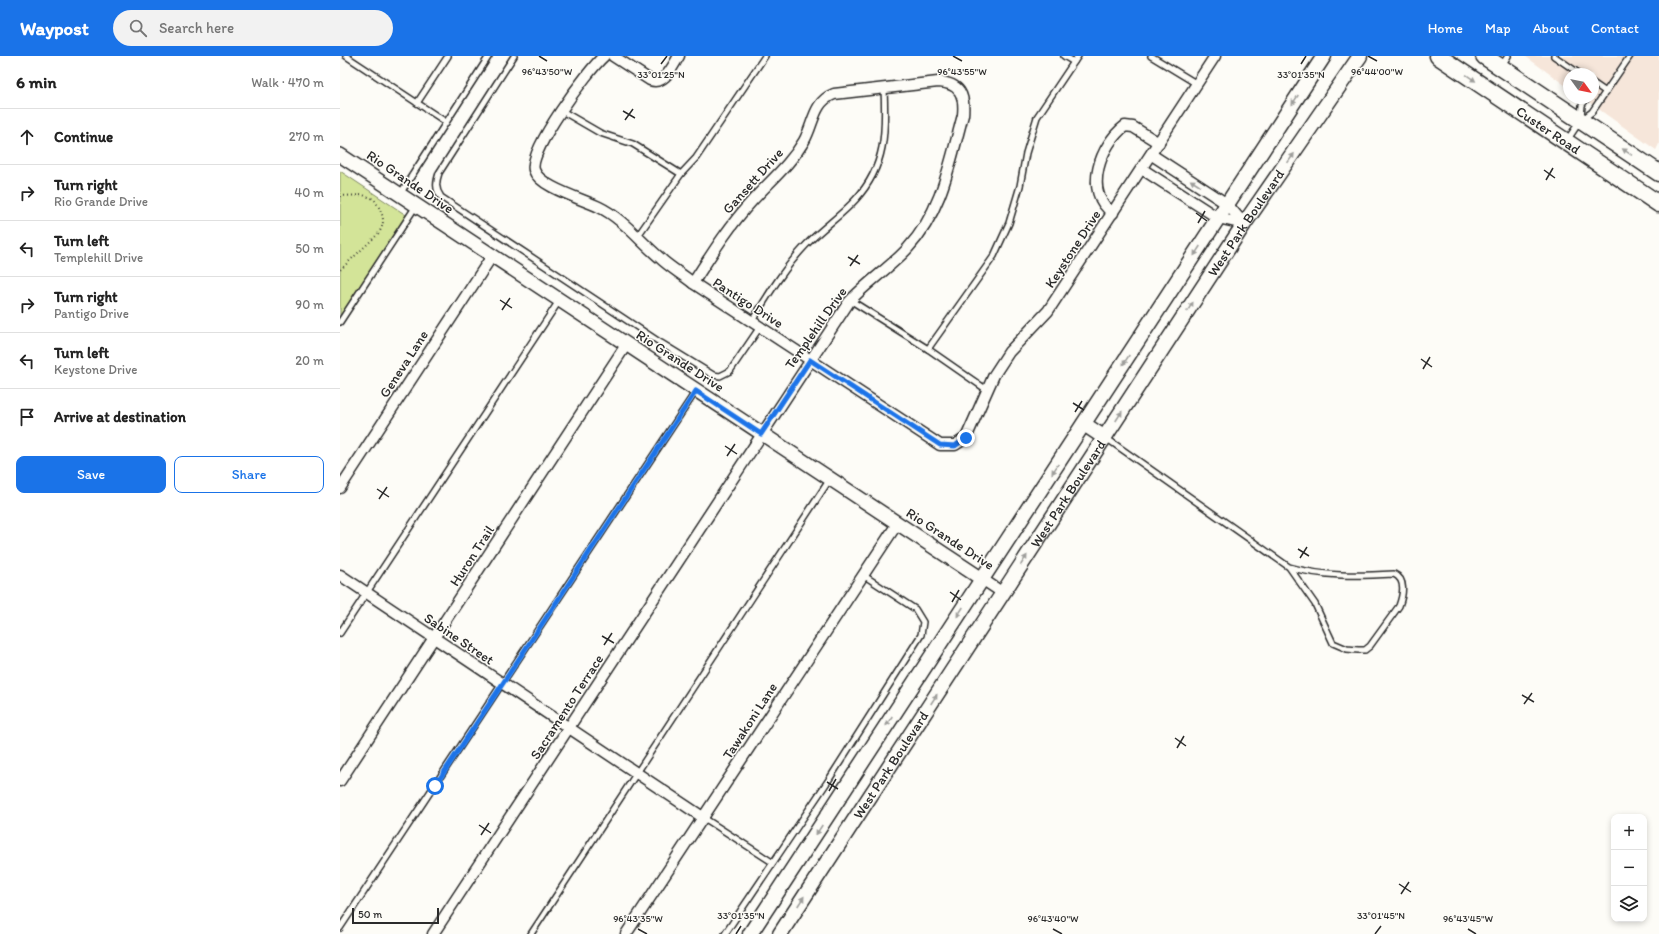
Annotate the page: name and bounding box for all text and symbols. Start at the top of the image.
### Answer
search box [113,10,393,46]
text: Waypost [20,17,89,40]
icon: search [127,17,149,39]
text: Search here [159,19,234,37]
text: Home [1428,20,1463,37]
text: Map [1485,20,1511,37]
text: About [1533,20,1569,37]
text: Contact [1591,20,1639,37]
text: 96°43'50"W [522,65,573,78]
text: 96°43'55"W [937,65,987,78]
text: 96°44'00"W [1351,65,1403,78]
text: 33°01'25"N [637,68,685,81]
text: 33°01'35"N [1277,68,1325,81]
north arrow [1563,68,1599,104]
text: 6 min [16,72,57,92]
one-way arrow [1466,74,1476,82]
text: Walk · 470 m [251,75,324,90]
one-way arrow [1291,95,1299,106]
street label: Custer Road [1513,102,1584,158]
icon: ahead [16,126,38,148]
text: Continue [54,128,113,146]
text: 270 m [289,129,324,144]
street label: Gansett Drive [719,144,787,217]
street label: Rio Grande Drive [363,147,457,218]
one-way arrow [1621,148,1632,156]
one-way arrow [1287,153,1295,163]
street label: West Park Boulevard [1204,166,1288,280]
text: Turn right [54,176,118,194]
one-way arrow [1190,179,1200,187]
icon: right [16,182,38,204]
text: 40 m [294,185,324,200]
text: Rio Grande Drive [54,194,148,209]
street label: Keystone Drive [1041,206,1105,291]
text: Turn left [54,232,109,250]
icon: left [16,238,38,260]
text: 50 m [295,241,324,256]
one-way arrow [1193,246,1201,256]
text: Templehill Drive [54,250,143,265]
street label: Pantigo Drive [710,274,787,332]
street label: Templehill Drive [781,283,851,372]
text: Turn right [54,288,118,306]
icon: right [16,294,38,316]
text: 90 m [295,297,324,312]
one-way arrow [1186,302,1194,312]
text: Pantigo Drive [54,306,129,321]
street label: Rio Grande Drive [633,326,727,396]
street label: Geneva Lane [376,327,432,401]
text: Turn left [54,344,109,362]
icon: left [16,350,38,372]
text: 20 m [295,353,324,368]
one-way arrow [1122,355,1130,365]
text: Keystone Drive [54,362,137,377]
icon: arrive [16,406,38,428]
text: Arrive at destination [54,408,186,426]
one-way arrow [1115,411,1123,421]
route end [957,429,975,447]
street label: West Park Boulevard [1026,436,1109,551]
button: Save [16,456,166,493]
button: Share [174,456,324,493]
one-way arrow [1051,463,1059,474]
street label: Rio Grande Drive [903,504,997,574]
street label: Huron Trail [446,522,498,590]
one-way arrow [1021,554,1028,566]
one-way arrow [957,606,964,618]
street label: Sabine Street [421,609,497,669]
street label: Sacramento Terrace [527,651,607,763]
street label: Tawakoni Lane [719,679,781,762]
one-way arrow [930,693,937,705]
street label: West Park Boulevard [849,707,932,822]
one-way arrow [886,715,893,727]
route start [426,777,444,795]
map controls [1611,814,1647,922]
button: + [1611,814,1647,850]
one-way arrow [815,824,822,836]
button: − [1611,850,1647,886]
button: layers [1611,886,1647,922]
one-way arrow [797,896,805,907]
scale bar [352,906,439,925]
text: 50 m [358,908,382,921]
text: 33°01'35"N [717,909,765,922]
text: 33°01'45"N [1357,909,1405,922]
text: 96°43'35"W [613,912,663,925]
text: 96°43'40"W [1027,912,1079,925]
text: 96°43'45"W [1443,912,1494,925]

